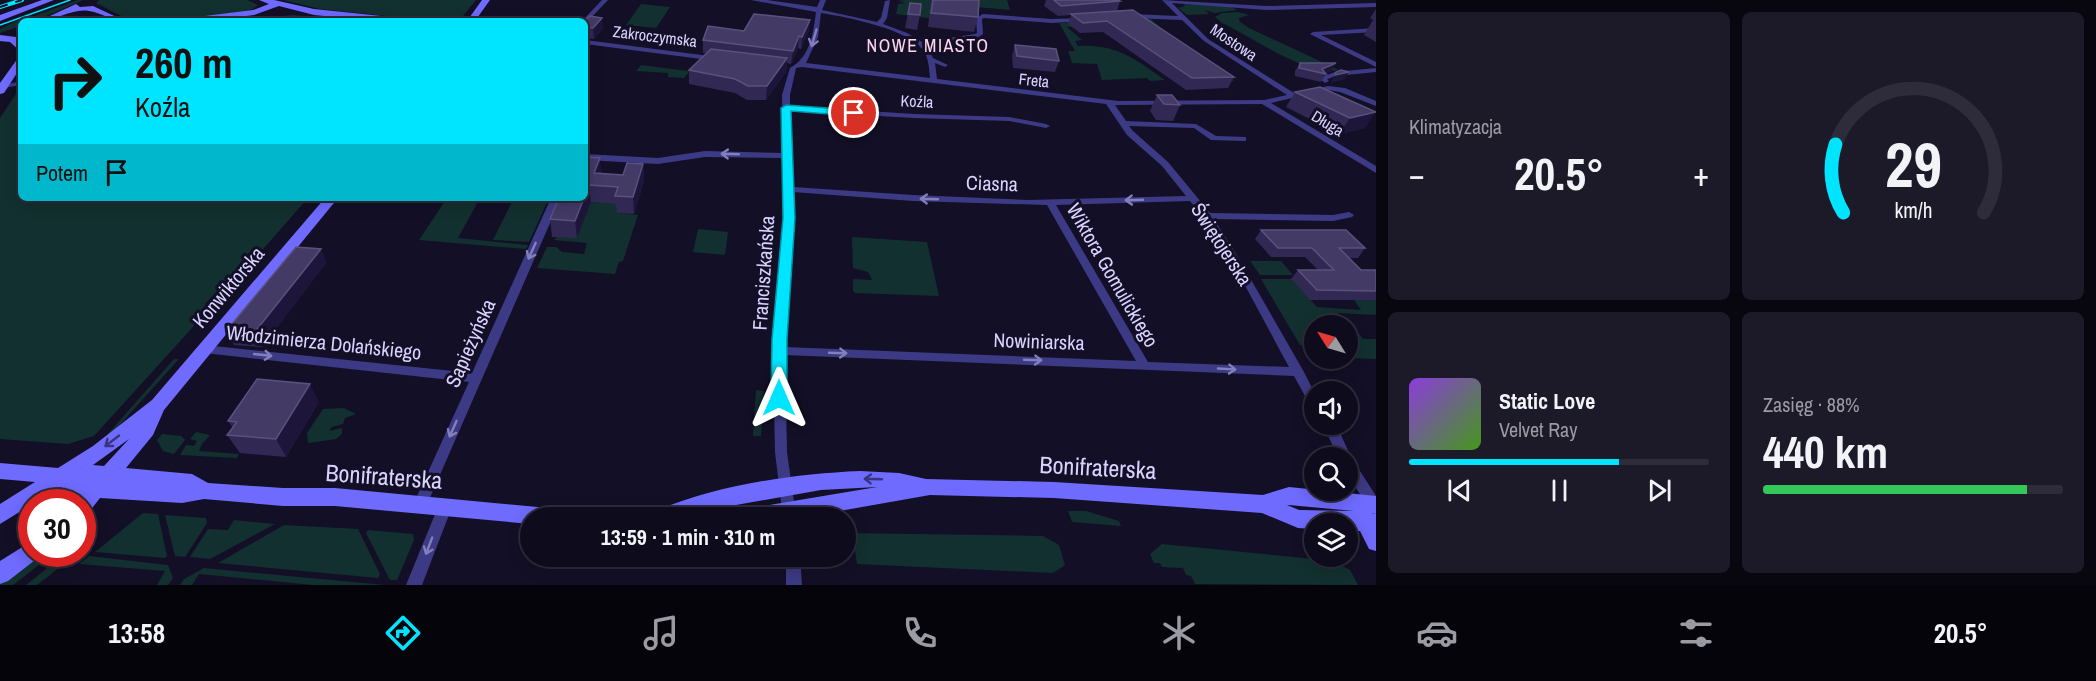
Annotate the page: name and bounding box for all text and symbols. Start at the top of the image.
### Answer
street label: Mostowa [1206,18,1262,66]
street label: Zakroczymska [612,20,699,52]
one-way arrow [808,28,819,47]
district label: NOWE MIASTO [867,33,989,58]
text: 260 m [135,35,233,91]
icon: right [36,42,114,120]
street label: Freta [1018,67,1051,93]
pin [828,87,879,138]
text: Koźla [135,89,190,125]
street label: Koźla [900,89,935,113]
icon: arrive [837,96,870,129]
street label: Długa [1308,105,1349,142]
text: Klimatyzacja [1409,113,1502,140]
text: 29 [1885,122,1941,206]
text: 20.5° [1514,143,1604,204]
one-way arrow [721,148,741,160]
text: − [1409,152,1425,196]
text: + [1693,152,1709,196]
icon: arrive [100,156,133,189]
text: Potem [36,158,88,188]
street label: Ciasna [966,169,1018,197]
one-way arrow [919,193,939,204]
one-way arrow [1125,194,1145,205]
text: km/h [1894,196,1932,225]
street label: Świętojerska [1185,197,1259,291]
street label: Wiktora Gomulickiego [1061,198,1165,352]
street label: Franciszkańska [746,215,780,331]
street label: Konwiktorska [186,241,270,333]
one-way arrow [526,242,537,260]
street label: Sapieżyńska [439,295,501,391]
north arrow [1304,315,1358,369]
map controls [1304,315,1358,567]
street label: Włodzimierza Dolańskiego [225,318,423,366]
street label: Nowiniarska [993,326,1085,356]
one-way arrow [827,347,847,359]
one-way arrow [252,350,272,361]
one-way arrow [1022,355,1042,366]
one-way arrow [1217,363,1237,374]
position arrow [747,366,811,430]
button: sound [1304,381,1358,435]
text: Static Love [1499,386,1595,416]
text: Zasięg · 88% [1763,391,1860,418]
text: Velvet Ray [1499,416,1577,443]
one-way arrow [446,420,458,438]
text: 440 km [1763,421,1888,482]
one-way arrow [104,434,120,447]
button: search [1304,447,1358,501]
street label: Bonifraterska [1039,448,1157,486]
street label: Bonifraterska [324,456,444,496]
one-way arrow [863,473,883,484]
icon: previous [1443,474,1476,507]
icon: pause [1543,474,1576,507]
icon: next [1643,474,1676,507]
speed limit sign: 30 [18,489,96,567]
button: layers [1304,513,1358,567]
text: 13:59 · 1 min · 310 m [601,522,775,552]
one-way arrow [423,536,434,555]
icon: directions [382,612,424,654]
icon: music [640,612,682,654]
icon: phone [899,612,941,654]
icon: climate [1158,612,1200,654]
icon: car [1416,612,1458,654]
icon: filters [1675,612,1717,654]
text: 13:58 [108,615,165,651]
text: 20.5° [1934,615,1988,651]

